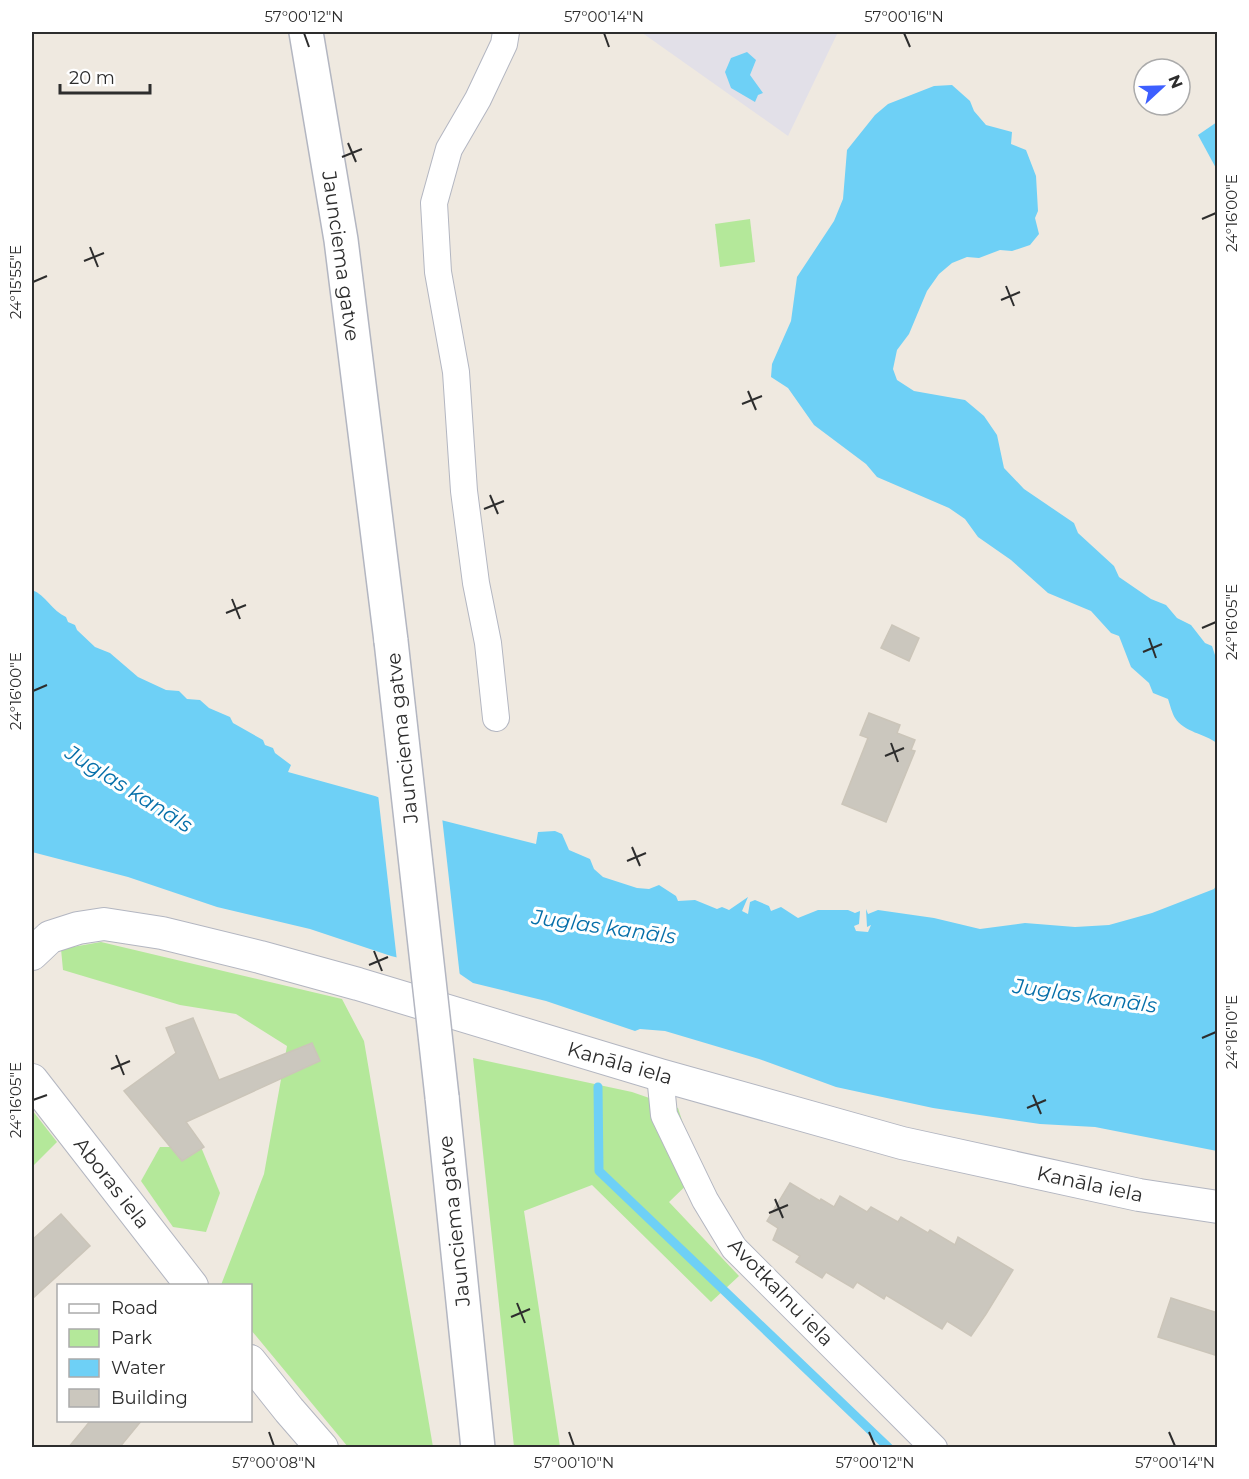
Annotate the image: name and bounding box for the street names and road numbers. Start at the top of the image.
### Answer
street label: Jaunciema gatve [317,168,365,343]
street label: Jaunciema gatve [381,651,423,826]
street label: Kanāla iela [565,1037,675,1089]
street label: Aboras iela [69,1133,155,1233]
street label: Jaunciema gatve [433,1134,475,1309]
street label: Kanāla iela [1035,1161,1145,1207]
street label: Avotkalnu iela [723,1233,839,1351]

